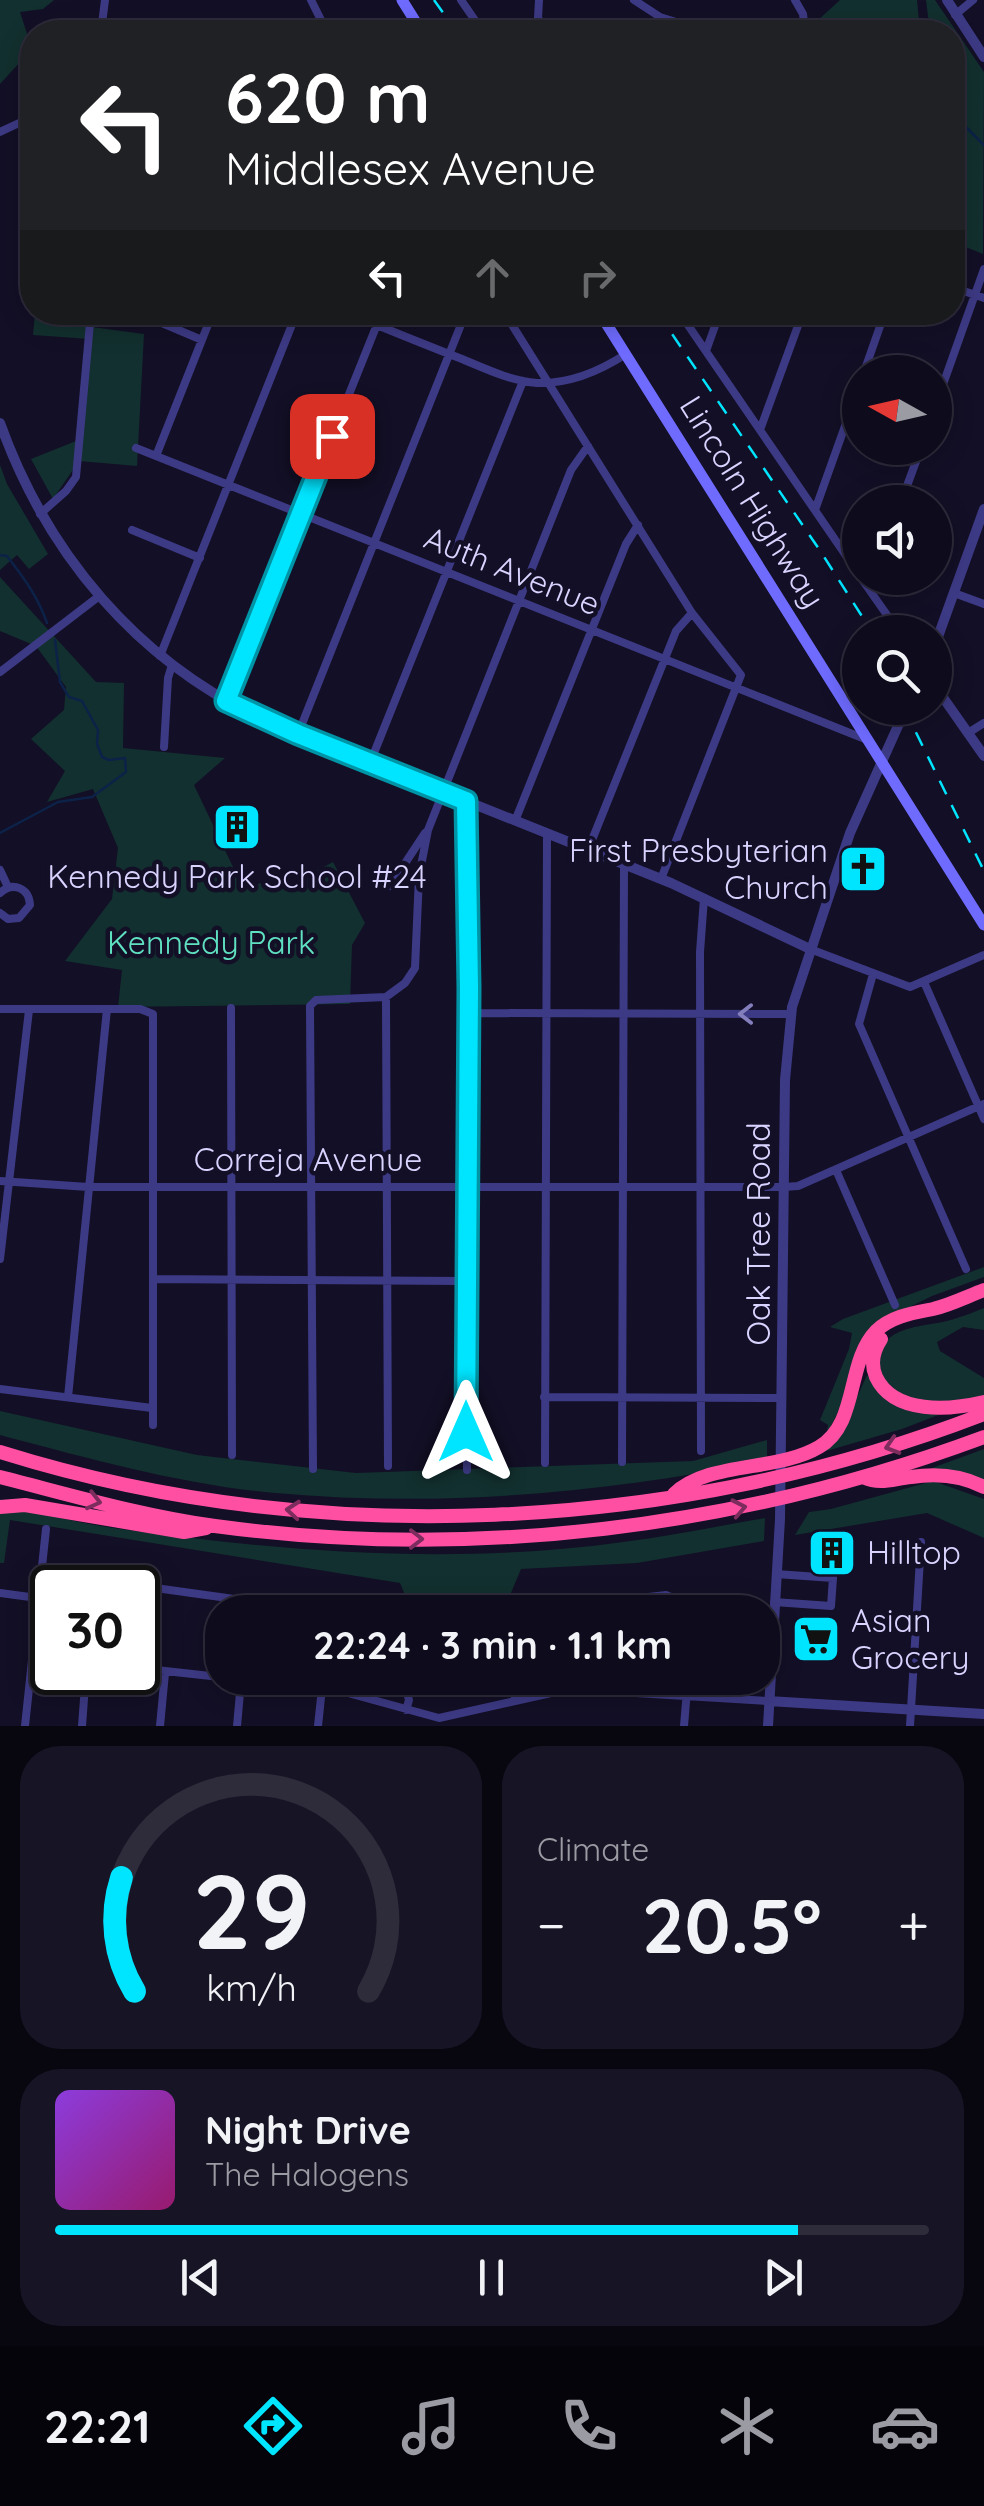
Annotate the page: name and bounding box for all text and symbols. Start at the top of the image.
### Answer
text: 620 m [225,53,431,141]
icon: left [60,60,190,190]
text: Middlesex Avenue [225,140,596,196]
icon: left [360,250,415,305]
icon: ahead [465,250,520,305]
icon: right [570,250,625,305]
north arrow [842,355,952,465]
map controls [842,355,952,725]
street label: Lincoln Highway [672,388,834,615]
pin [290,394,375,479]
icon: arrive [305,409,360,464]
button: sound [842,485,952,595]
street label: Auth Avenue [419,517,606,623]
button: search [842,615,952,725]
building icon: Kennedy Park School #24 [211,801,263,853]
place label: First Presbyterian Church [569,830,828,907]
church icon: First Presbyterian Church [837,843,889,895]
place label: Kennedy Park School #24 [47,856,427,896]
park label: Kennedy Park [107,922,315,962]
one-way arrow [738,1003,754,1024]
street label: Oak Tree Road [738,1122,778,1346]
street label: Correja Avenue [194,1139,422,1179]
position arrow [414,1380,518,1484]
one-way arrow [884,1434,901,1455]
one-way arrow [85,1489,102,1510]
one-way arrow [730,1498,747,1519]
one-way arrow [284,1500,300,1521]
building icon: Hilltop [806,1527,858,1579]
one-way arrow [410,1528,425,1550]
place label: Hilltop [867,1532,961,1572]
speed limit sign: 30 [30,1565,160,1695]
place label: Asian Grocery [851,1600,969,1677]
supermarket icon: Asian Grocery [790,1613,842,1665]
text: 22:24 · 3 min · 1.1 km [313,1621,672,1669]
text: Climate [537,1829,649,1869]
text: 29 [192,1845,310,1975]
text: 20.5° [642,1878,822,1972]
text: − [537,1890,566,1959]
text: + [898,1890,929,1959]
text: km/h [206,1965,296,2010]
text: Night Drive [205,2106,411,2154]
text: The Halogens [205,2154,409,2194]
icon: previous [173,2250,228,2305]
icon: pause [464,2250,519,2305]
icon: next [756,2250,811,2305]
icon: directions [238,2391,308,2461]
icon: music [396,2391,466,2461]
icon: phone [554,2391,624,2461]
icon: climate [712,2391,782,2461]
icon: car [870,2391,940,2461]
text: 22:21 [44,2398,151,2454]

